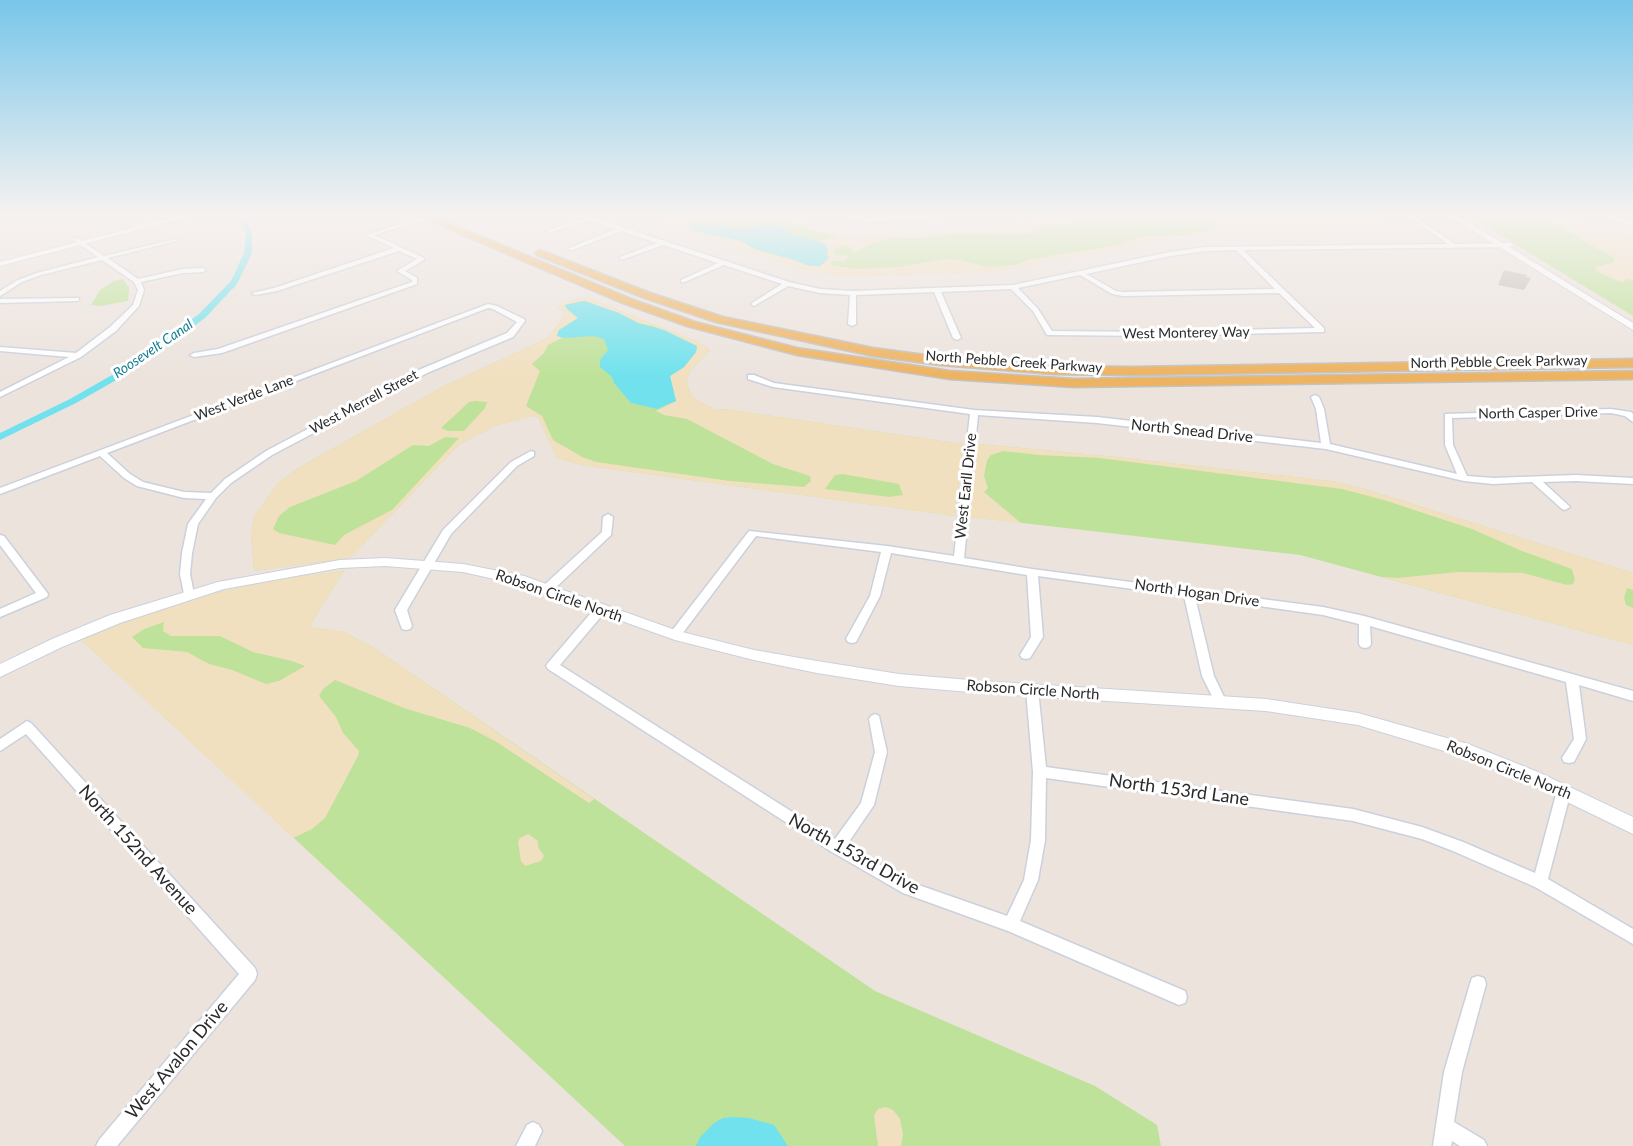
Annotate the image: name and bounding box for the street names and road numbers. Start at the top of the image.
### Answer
street label: West Monterey Way [1122,323,1250,343]
street label: North Pebble Creek Parkway [925,347,1103,377]
street label: North Pebble Creek Parkway [1410,352,1588,372]
street label: West Merrell Street [307,366,421,438]
street label: West Verde Lane [192,371,296,425]
street label: North Casper Drive [1478,404,1598,422]
street label: North Snead Drive [1130,416,1254,446]
street label: West Earll Drive [951,432,981,540]
street label: Robson Circle North [493,566,625,626]
street label: North Hogan Drive [1134,575,1260,611]
street label: Robson Circle North [966,676,1100,704]
street label: Robson Circle North [1444,737,1574,803]
street label: North 153rd Lane [1108,769,1250,811]
street label: North 152nd Avenue [74,781,202,919]
street label: North 153rd Drive [785,809,923,899]
street label: West Avalon Drive [121,997,233,1123]

